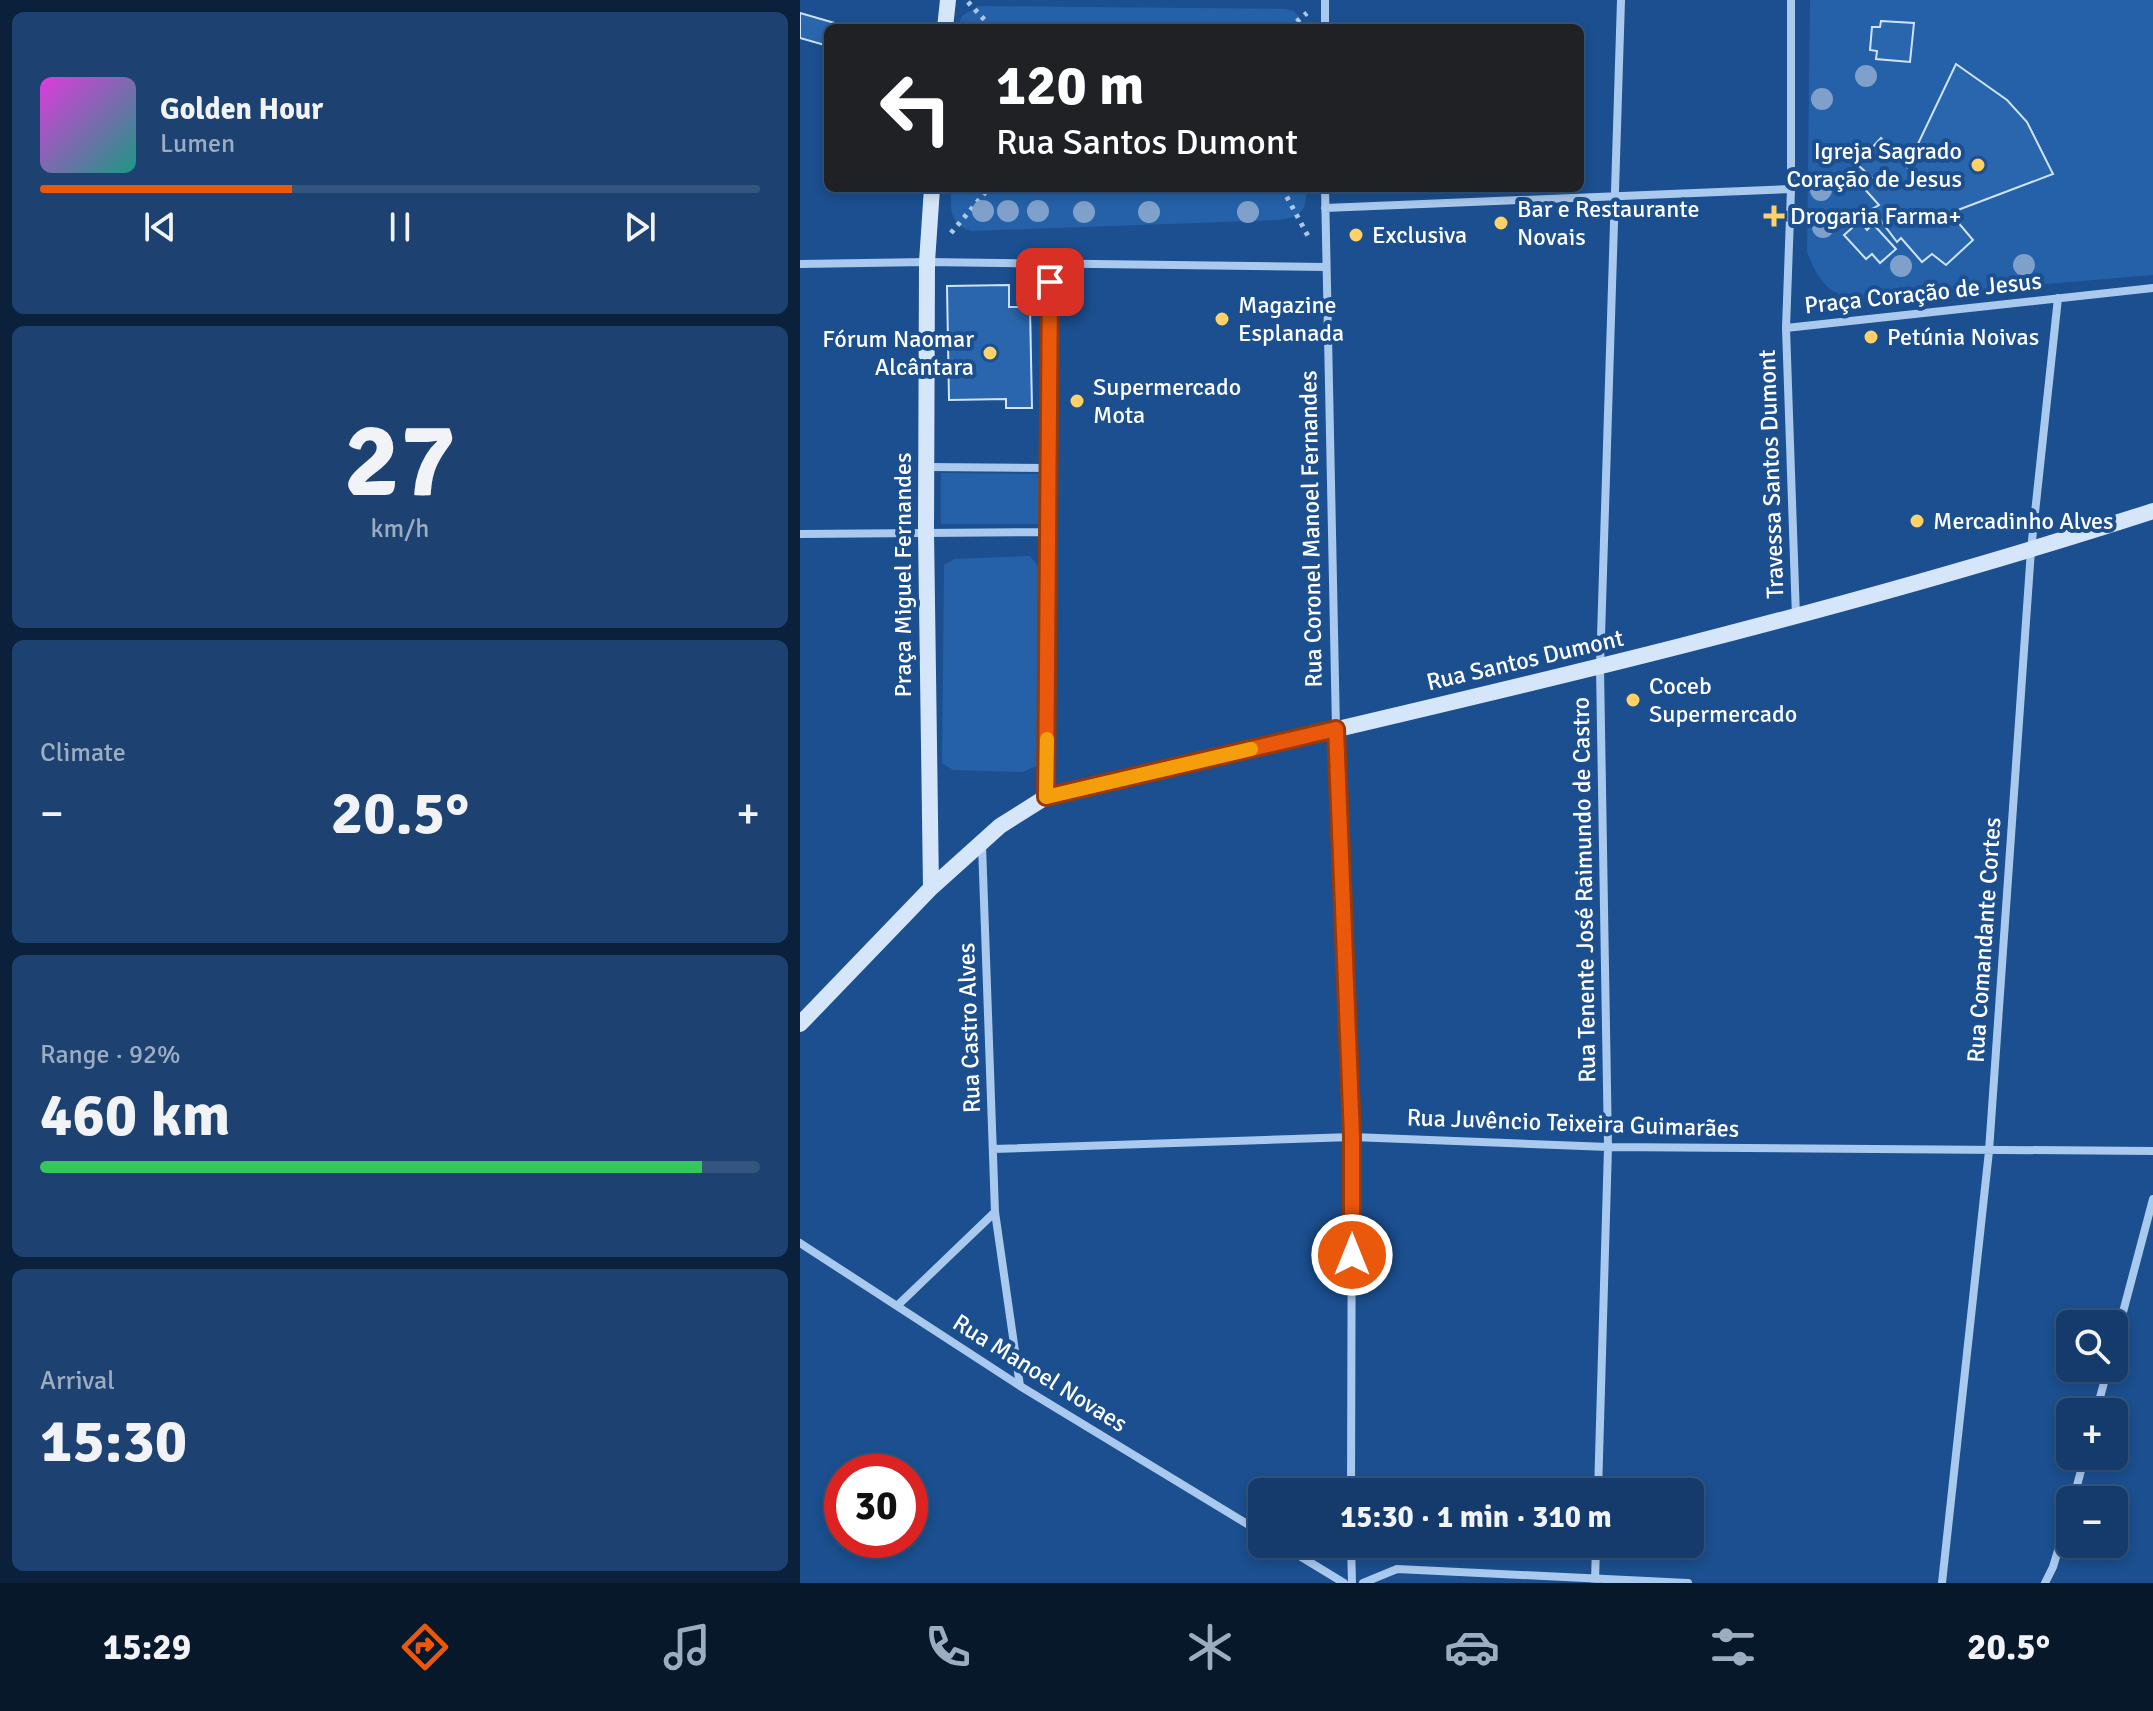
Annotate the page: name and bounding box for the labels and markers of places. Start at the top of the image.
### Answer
place label: Igreja Sagrado Coração de Jesus [1786,136,1962,194]
marker: Igreja Sagrado Coração de Jesus [1969,156,1987,174]
place label: Bar e Restaurante Novais [1517,194,1700,252]
place label: Drogaria Farma+ [1790,201,1961,231]
marker: Drogaria Farma+ [1765,207,1783,225]
marker: Bar e Restaurante Novais [1492,214,1510,232]
place label: Exclusiva [1372,220,1467,250]
marker: Exclusiva [1347,226,1365,244]
pin [1016,248,1084,316]
place label: Magazine Esplanada [1238,290,1344,348]
marker: Magazine Esplanada [1213,310,1231,328]
place label: Petúnia Noivas [1887,322,2039,352]
place label: Fórum Naomar Alcântara [822,324,974,382]
marker: Petúnia Noivas [1862,328,1880,346]
marker: Fórum Naomar Alcântara [981,344,999,362]
place label: Supermercado Mota [1093,372,1241,430]
marker: Supermercado Mota [1068,392,1086,410]
place label: Mercadinho Alves [1933,506,2114,536]
marker: Mercadinho Alves [1908,512,1926,530]
place label: Coceb Supermercado [1649,671,1797,729]
marker: Coceb Supermercado [1624,691,1642,709]

